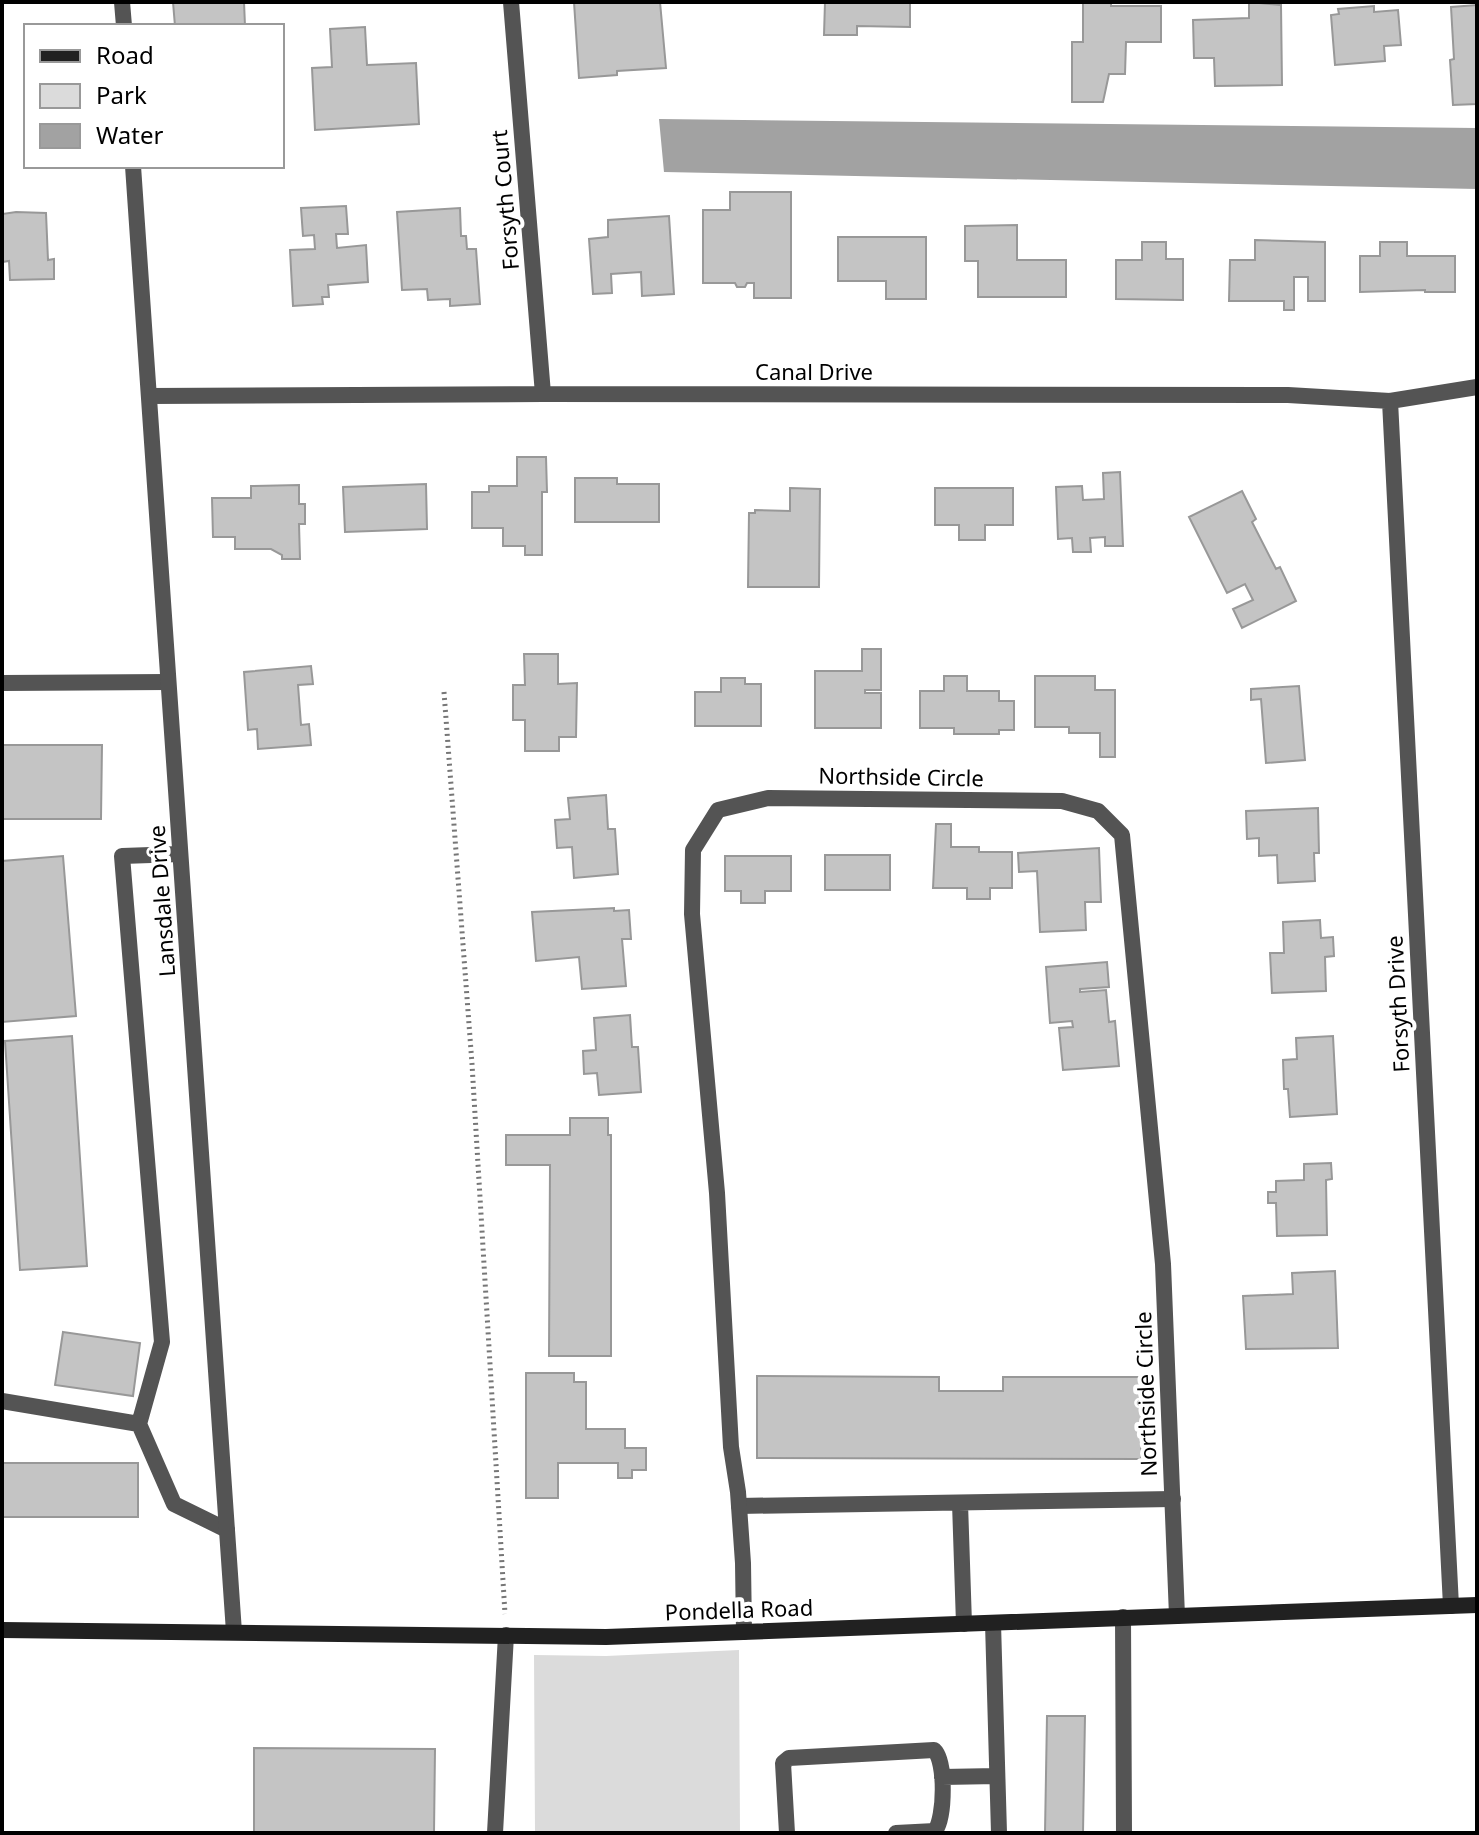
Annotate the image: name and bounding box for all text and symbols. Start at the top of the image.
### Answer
legend [24,24,284,168]
text: Road [96,38,154,71]
text: Park [96,78,147,111]
text: Water [96,118,164,151]
street label: Forsyth Court [483,129,525,271]
street label: Canal Drive [755,356,873,386]
street label: Northside Circle [818,760,984,792]
street label: Lansdale Drive [141,824,181,978]
street label: Forsyth Drive [1378,935,1416,1073]
street label: Northside Circle [1127,1311,1163,1477]
street label: Pondella Road [664,1591,814,1627]

